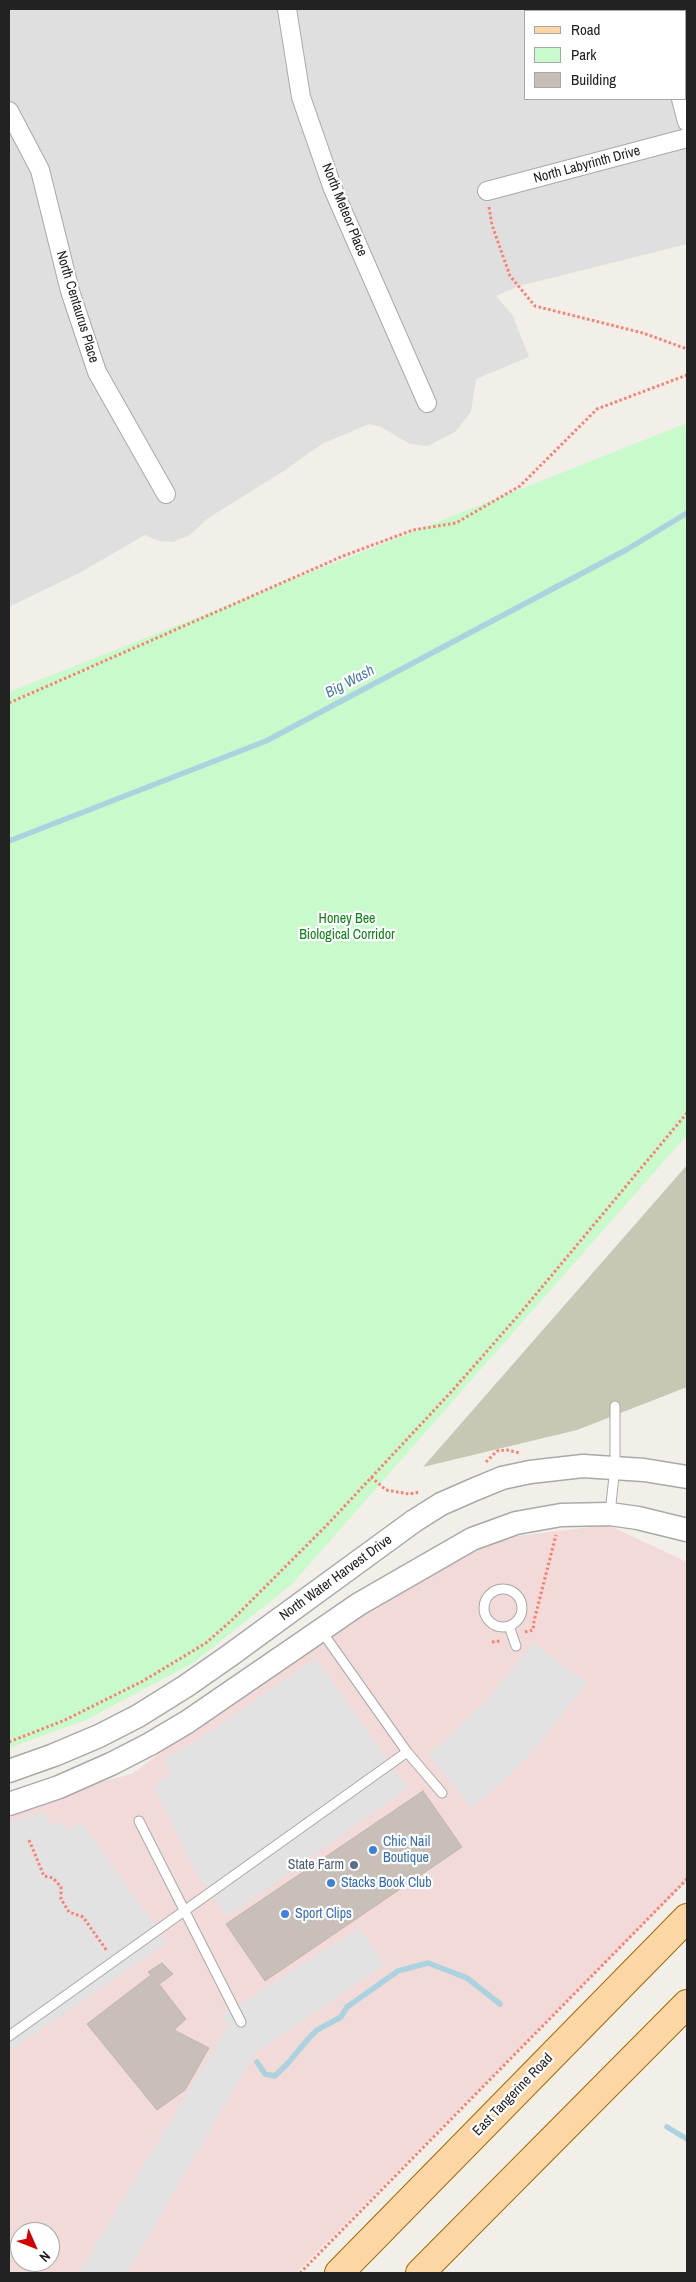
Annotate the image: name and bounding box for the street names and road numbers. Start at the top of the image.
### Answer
street label: North Labyrinth Drive [532,143,642,187]
street label: North Meteor Place [318,161,370,259]
street label: North Centaurus Place [52,249,102,365]
street label: North Water Harvest Drive [277,1532,395,1624]
street label: East Tangerine Road [469,2050,557,2140]

